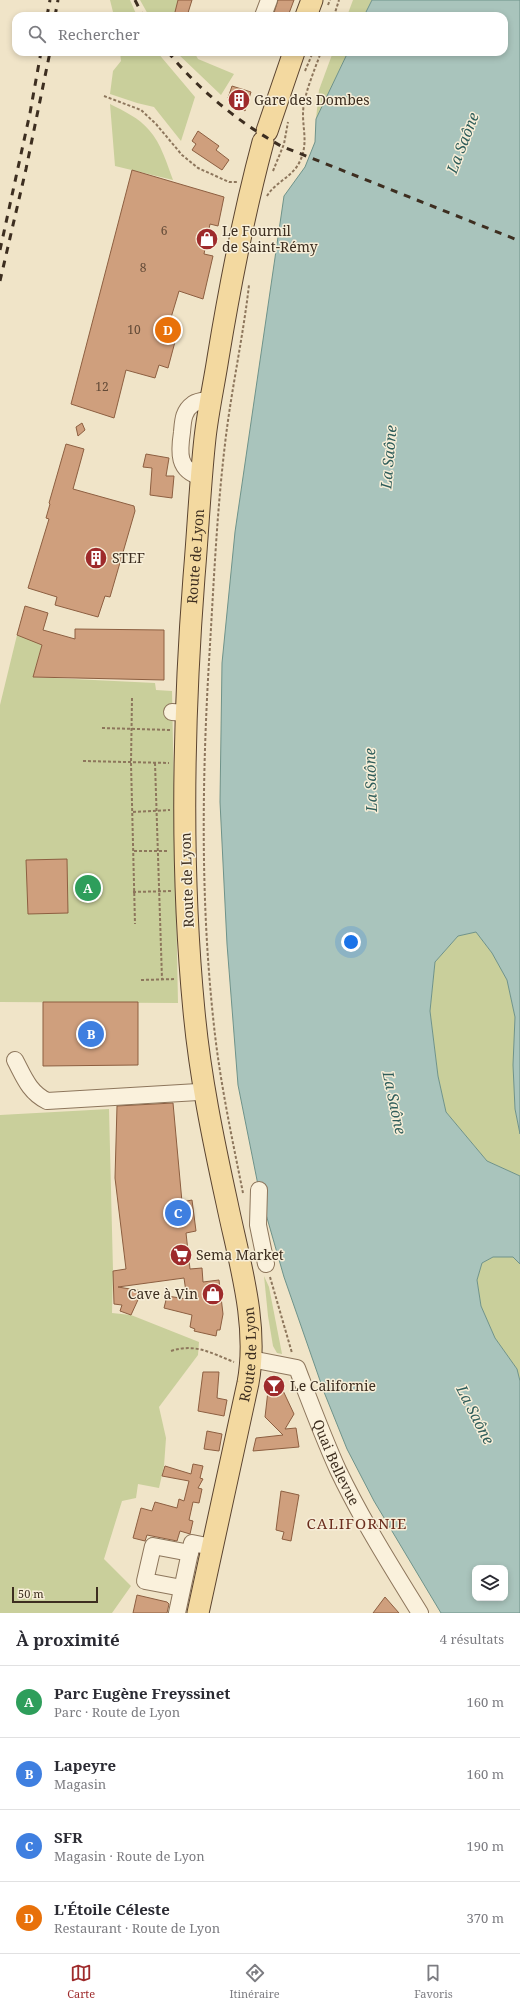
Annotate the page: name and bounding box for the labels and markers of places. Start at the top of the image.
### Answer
building icon: Gare des Dombes [226,87,252,113]
place label: Gare des Dombes [254,90,370,109]
place label: Le Fournil de Saint-Rémy [222,221,318,256]
shop icon: Le Fournil de Saint-Rémy [194,226,220,252]
pin: D [155,315,181,345]
building icon: STEF [83,545,109,571]
place label: STEF [112,548,145,567]
pin: A [75,873,101,903]
pin: B [78,1019,104,1049]
pin: C [165,1198,191,1228]
supermarket icon: Sema Market [168,1242,194,1268]
place label: Sema Market [196,1245,284,1264]
shop icon: Cave à Vin [200,1281,226,1307]
place label: Cave à Vin [128,1284,198,1303]
bar icon: Le Californie [261,1373,287,1399]
place label: Le Californie [290,1376,376,1395]

